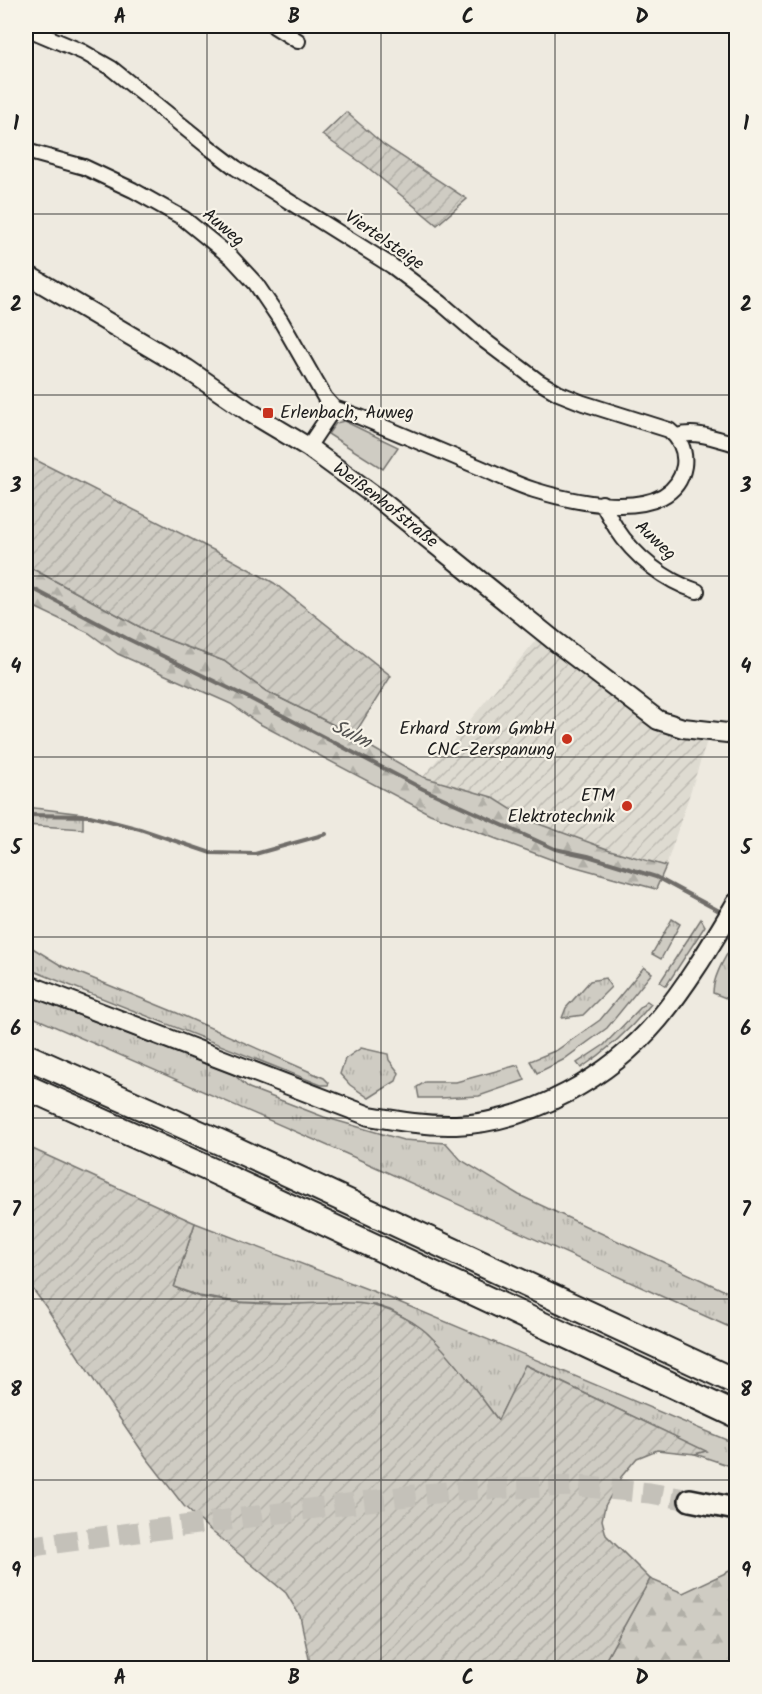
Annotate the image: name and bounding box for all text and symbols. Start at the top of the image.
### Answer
text: A [114,2,126,34]
text: B [288,2,300,34]
text: C [462,2,474,34]
text: D [635,2,649,34]
text: 1 [13,109,19,141]
text: 1 [743,109,749,141]
street label: Auweg [195,201,251,255]
street label: Viertelsteige [338,204,430,278]
text: 2 [10,290,22,322]
text: 2 [740,290,752,322]
place label: Erlenbach, Auweg [280,399,414,428]
marker: Erlenbach, Auweg [261,406,275,420]
street label: Weißenhofstraße [326,455,445,556]
text: 3 [10,471,22,503]
text: 3 [740,471,752,503]
street label: Auweg [627,514,683,568]
text: 4 [11,652,22,684]
text: 4 [741,652,752,684]
water label: Sulm [325,711,378,760]
place label: Erhard Strom GmbH CNC-Zerspanung [399,715,555,765]
marker: Erhard Strom GmbH CNC-Zerspanung [560,732,574,746]
place label: ETM Elektrotechnik [507,782,616,832]
marker: ETM Elektrotechnik [620,799,634,813]
text: 5 [10,833,23,865]
text: 5 [740,833,753,865]
text: 6 [11,1014,22,1046]
text: 6 [741,1014,752,1046]
text: 7 [11,1195,21,1227]
text: 7 [741,1195,751,1227]
text: 8 [10,1375,22,1407]
text: 8 [740,1375,752,1407]
text: 9 [11,1556,21,1588]
text: 9 [741,1556,751,1588]
text: A [114,1663,126,1694]
text: B [288,1663,300,1694]
text: C [462,1663,474,1694]
text: D [635,1663,649,1694]

